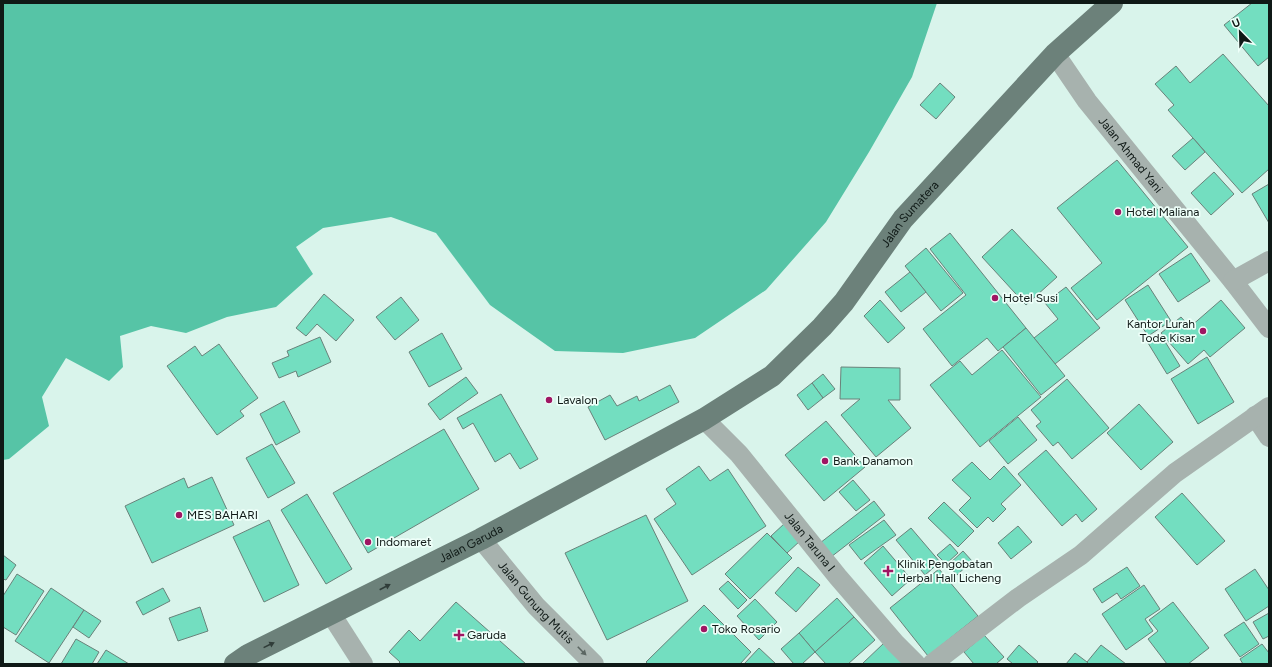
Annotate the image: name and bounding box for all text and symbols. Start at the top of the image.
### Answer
north arrow [1220,12,1260,52]
text: U [1230,16,1243,31]
street label: Jalan Ahmad Yani [1095,114,1166,196]
street label: Jalan Sumatera [878,178,942,250]
place label: Hotel Maliana [1126,205,1199,219]
marker: Hotel Maliana [1113,207,1123,217]
place label: Hotel Susi [1003,291,1058,305]
marker: Hotel Susi [990,293,1000,303]
place label: Kantor Lurah Tode Kisar [1127,317,1195,345]
marker: Kantor Lurah Tode Kisar [1198,326,1208,336]
place label: Lavalon [557,393,598,407]
marker: Lavalon [544,395,554,405]
place label: Bank Danamon [833,454,913,468]
marker: Bank Danamon [820,456,830,466]
place label: MES BAHARI [187,508,258,522]
street label: Jalan Taruna I [781,509,838,574]
marker: MES BAHARI [174,510,184,520]
street label: Jalan Garuda [437,522,505,566]
place label: Indomaret [376,535,432,549]
marker: Indomaret [363,537,373,547]
place label: Klinik Pengobatan Herbal Hall Licheng [897,557,1001,585]
street label: Jalan Gunung Mutis [495,558,577,647]
marker: Klinik Pengobatan Herbal Hall Licheng [882,565,894,577]
one-way arrow [380,584,391,590]
place label: Toko Rosario [712,622,780,636]
marker: Toko Rosario [699,624,709,634]
place label: Garuda [467,628,506,642]
marker: Garuda [454,630,464,640]
one-way arrow [263,642,275,648]
one-way arrow [577,646,587,656]

